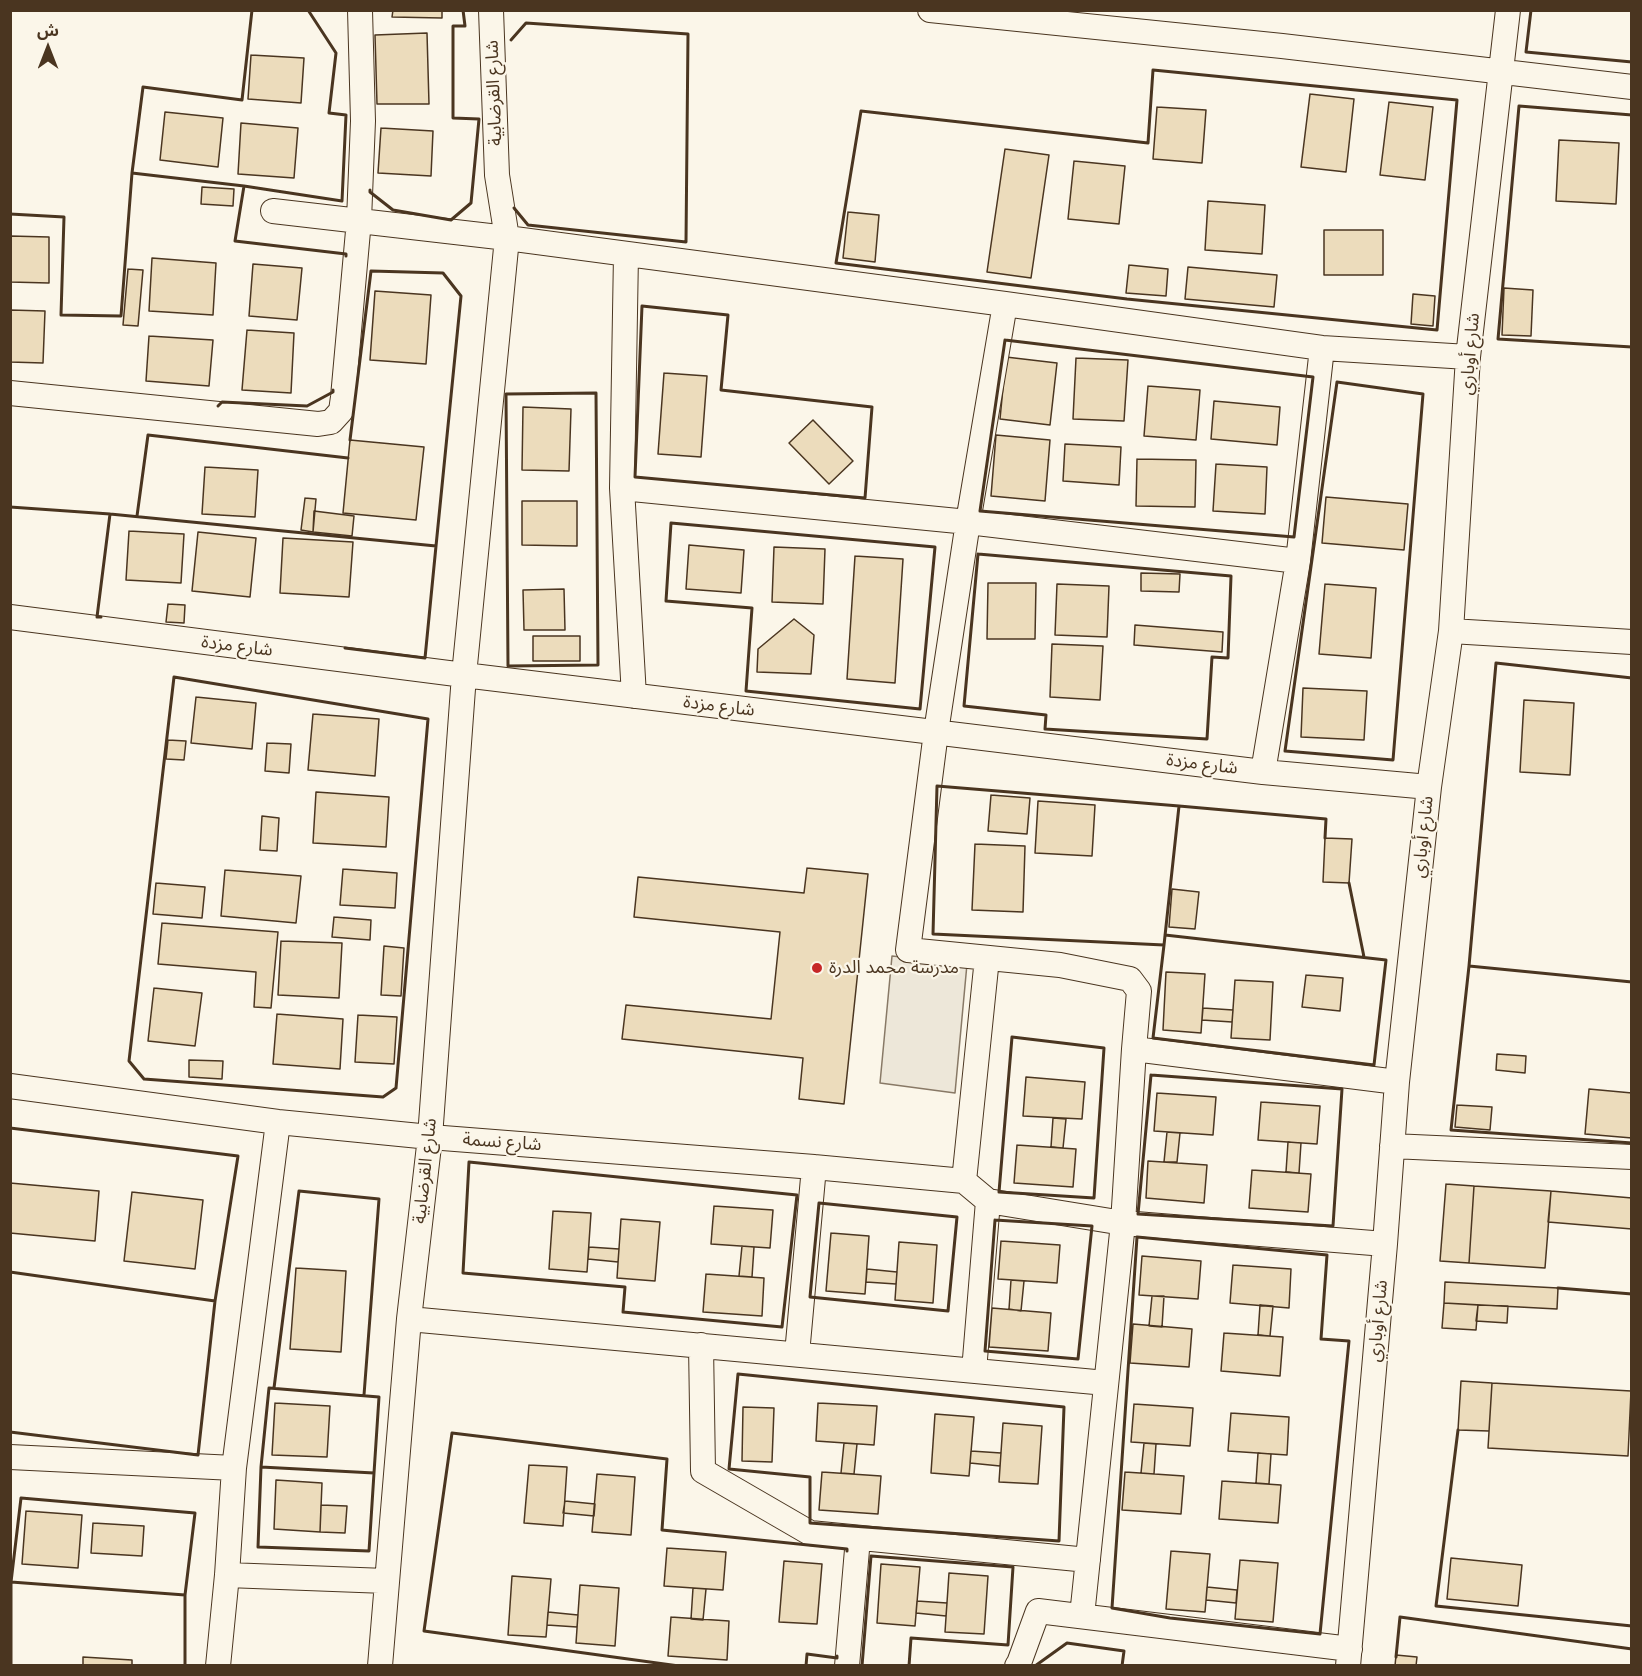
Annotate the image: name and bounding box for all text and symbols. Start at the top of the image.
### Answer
north arrow [18,18,78,78]
text: ش [37,20,59,40]
street label: شارع القرضابية [481,40,507,146]
street label: شارع أوباري [1456,312,1484,396]
street label: شارع مزدة [200,631,274,661]
street label: شارع مزدة [682,691,756,721]
street label: شارع مزدة [1165,749,1239,779]
street label: شارع أوباري [1408,795,1438,879]
place label: مدرسة محمد الدرة [829,957,959,979]
marker: مدرسة محمد الدرة [810,961,824,975]
street label: شارع القرضابية [409,1117,441,1225]
street label: شارع نسمة [462,1128,542,1156]
street label: شارع أوباري [1364,1279,1392,1363]

